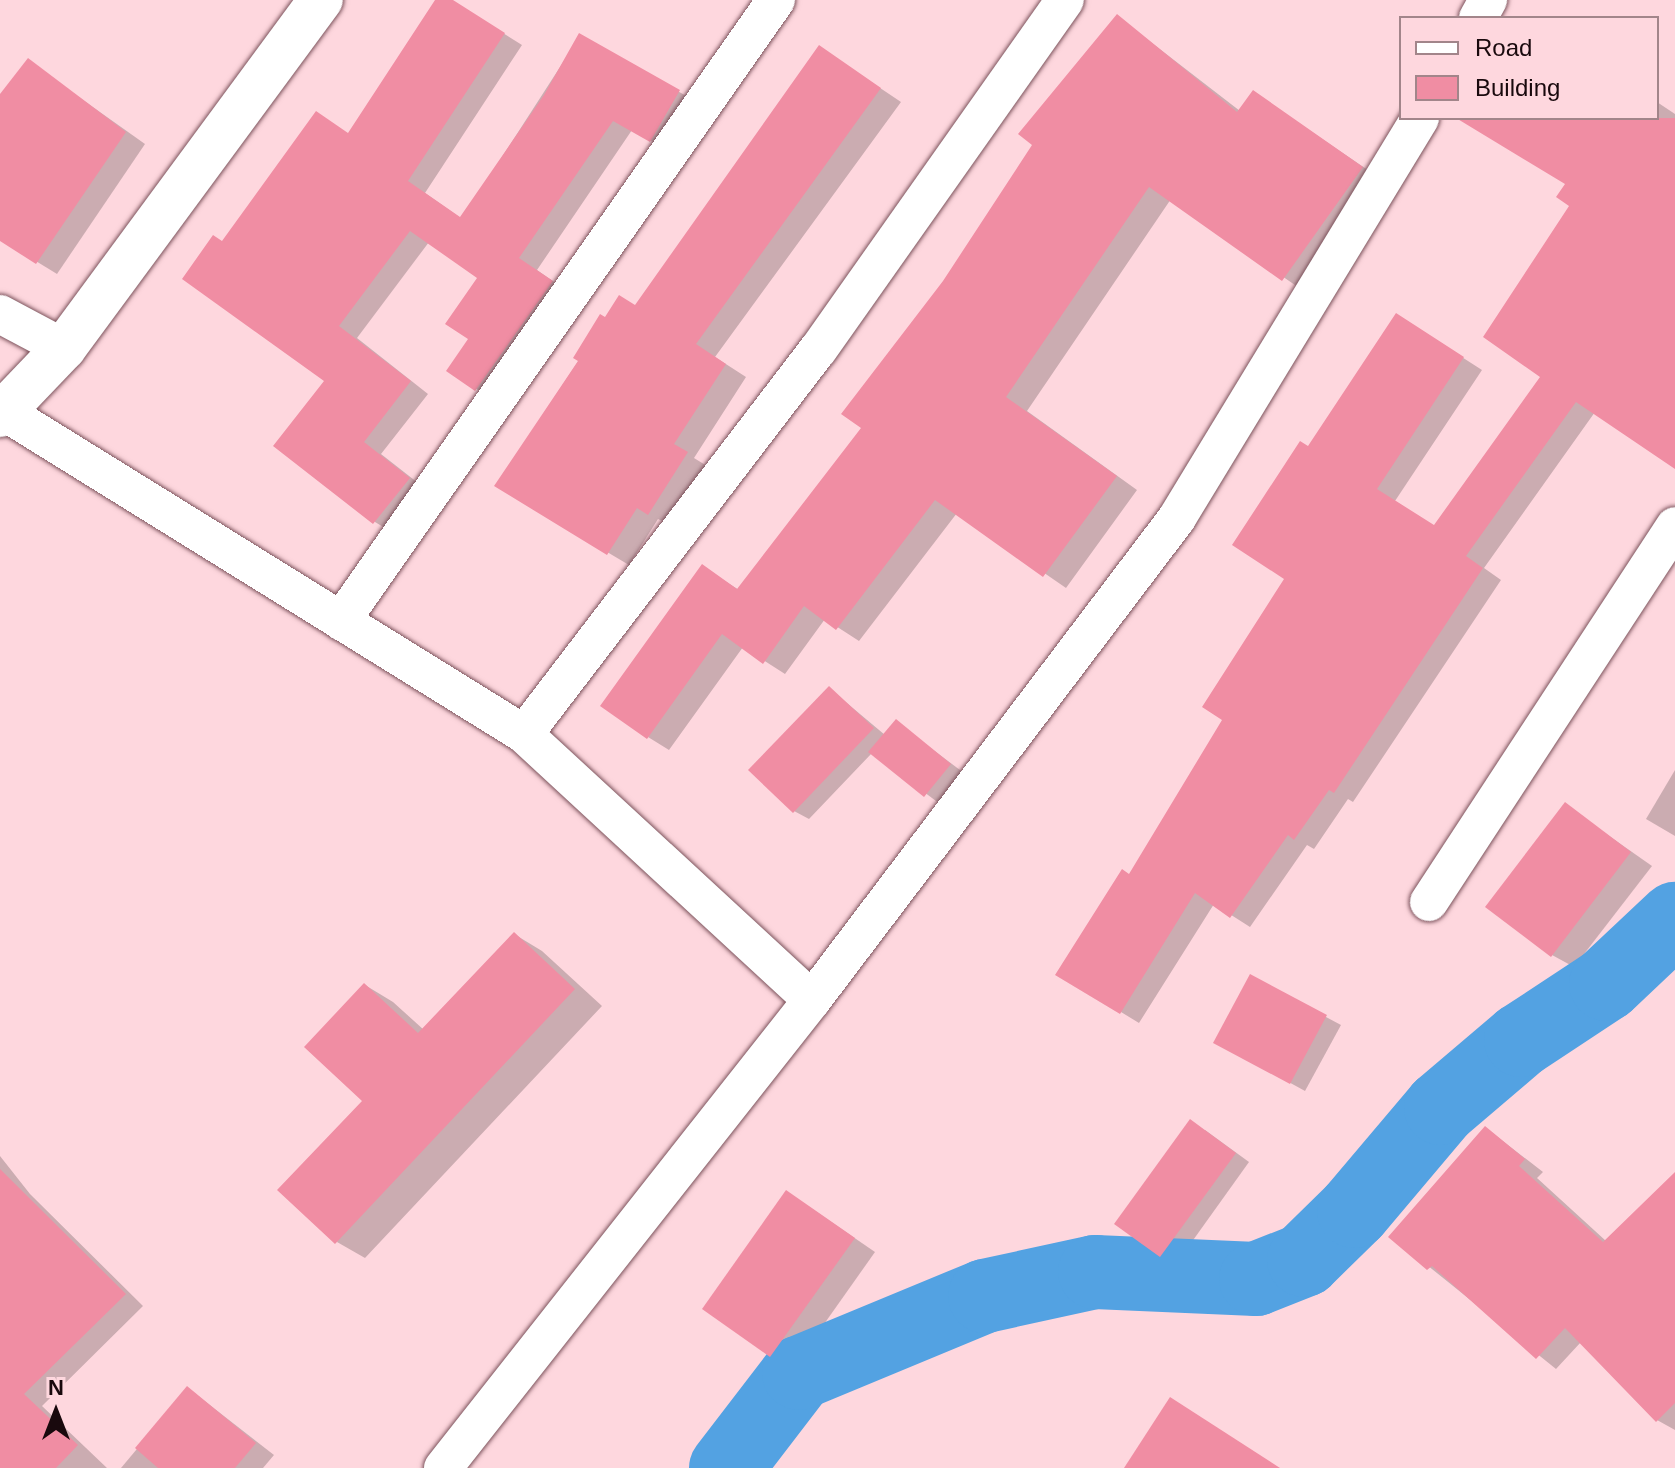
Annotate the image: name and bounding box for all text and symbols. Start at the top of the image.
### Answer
legend [1399,16,1659,120]
text: Road [1475,34,1532,61]
text: Building [1475,74,1560,101]
north arrow [16,1372,96,1452]
text: N [48,1375,64,1400]

